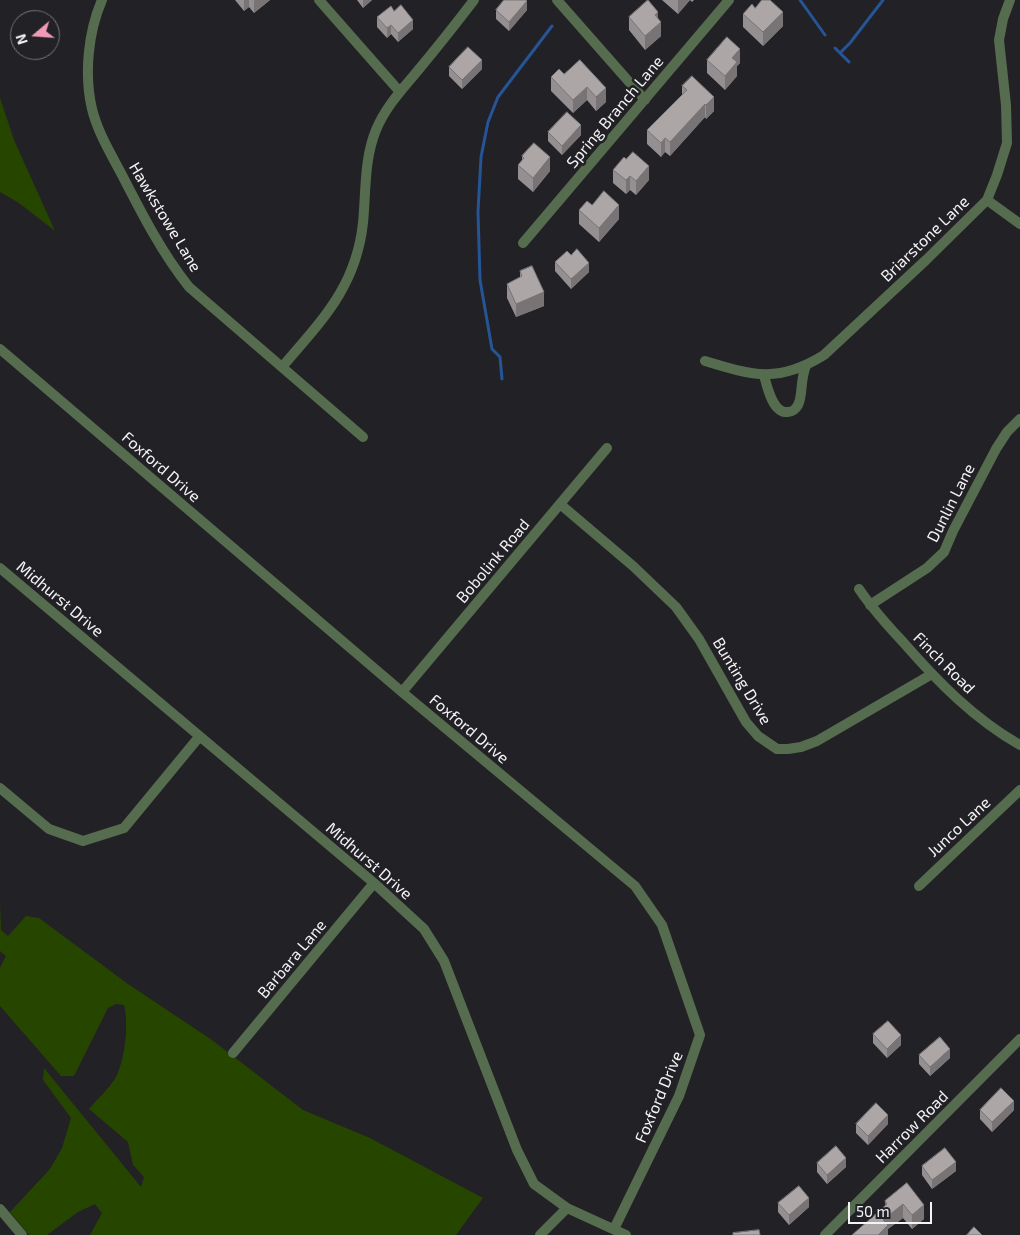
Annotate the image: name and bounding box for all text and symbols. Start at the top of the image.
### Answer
north arrow [10,10,60,60]
text: N [12,32,31,47]
street label: Spring Branch Lane [563,52,667,172]
street label: Hawkstowe Lane [125,159,205,275]
street label: Briarstone Lane [877,192,973,286]
street label: Foxford Drive [118,428,204,506]
street label: Dunlin Lane [923,461,979,545]
street label: Bobolink Road [452,515,534,607]
street label: Midhurst Drive [13,557,107,641]
street label: Finch Road [909,628,979,698]
street label: Bunting Drive [708,634,776,728]
street label: Foxford Drive [425,690,513,768]
street label: Junco Lane [924,793,994,861]
street label: Midhurst Drive [322,818,416,904]
street label: Barbara Lane [254,916,330,1002]
street label: Foxford Drive [631,1048,687,1146]
street label: Harrow Road [872,1087,952,1167]
scale bar [850,1192,934,1224]
text: 50 m [856,1202,890,1220]

